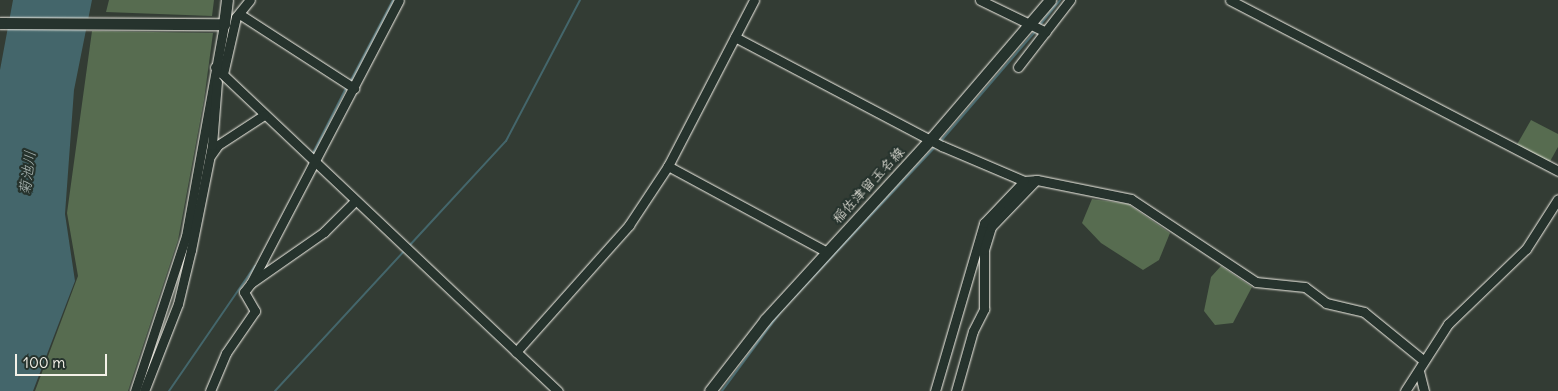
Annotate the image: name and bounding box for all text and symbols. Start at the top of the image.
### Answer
street label: 稲佐津留玉名線 [828,143,908,227]
water label: 菊池川 [15,149,39,197]
scale bar [18,344,110,376]
text: 100 m [23,353,65,372]

